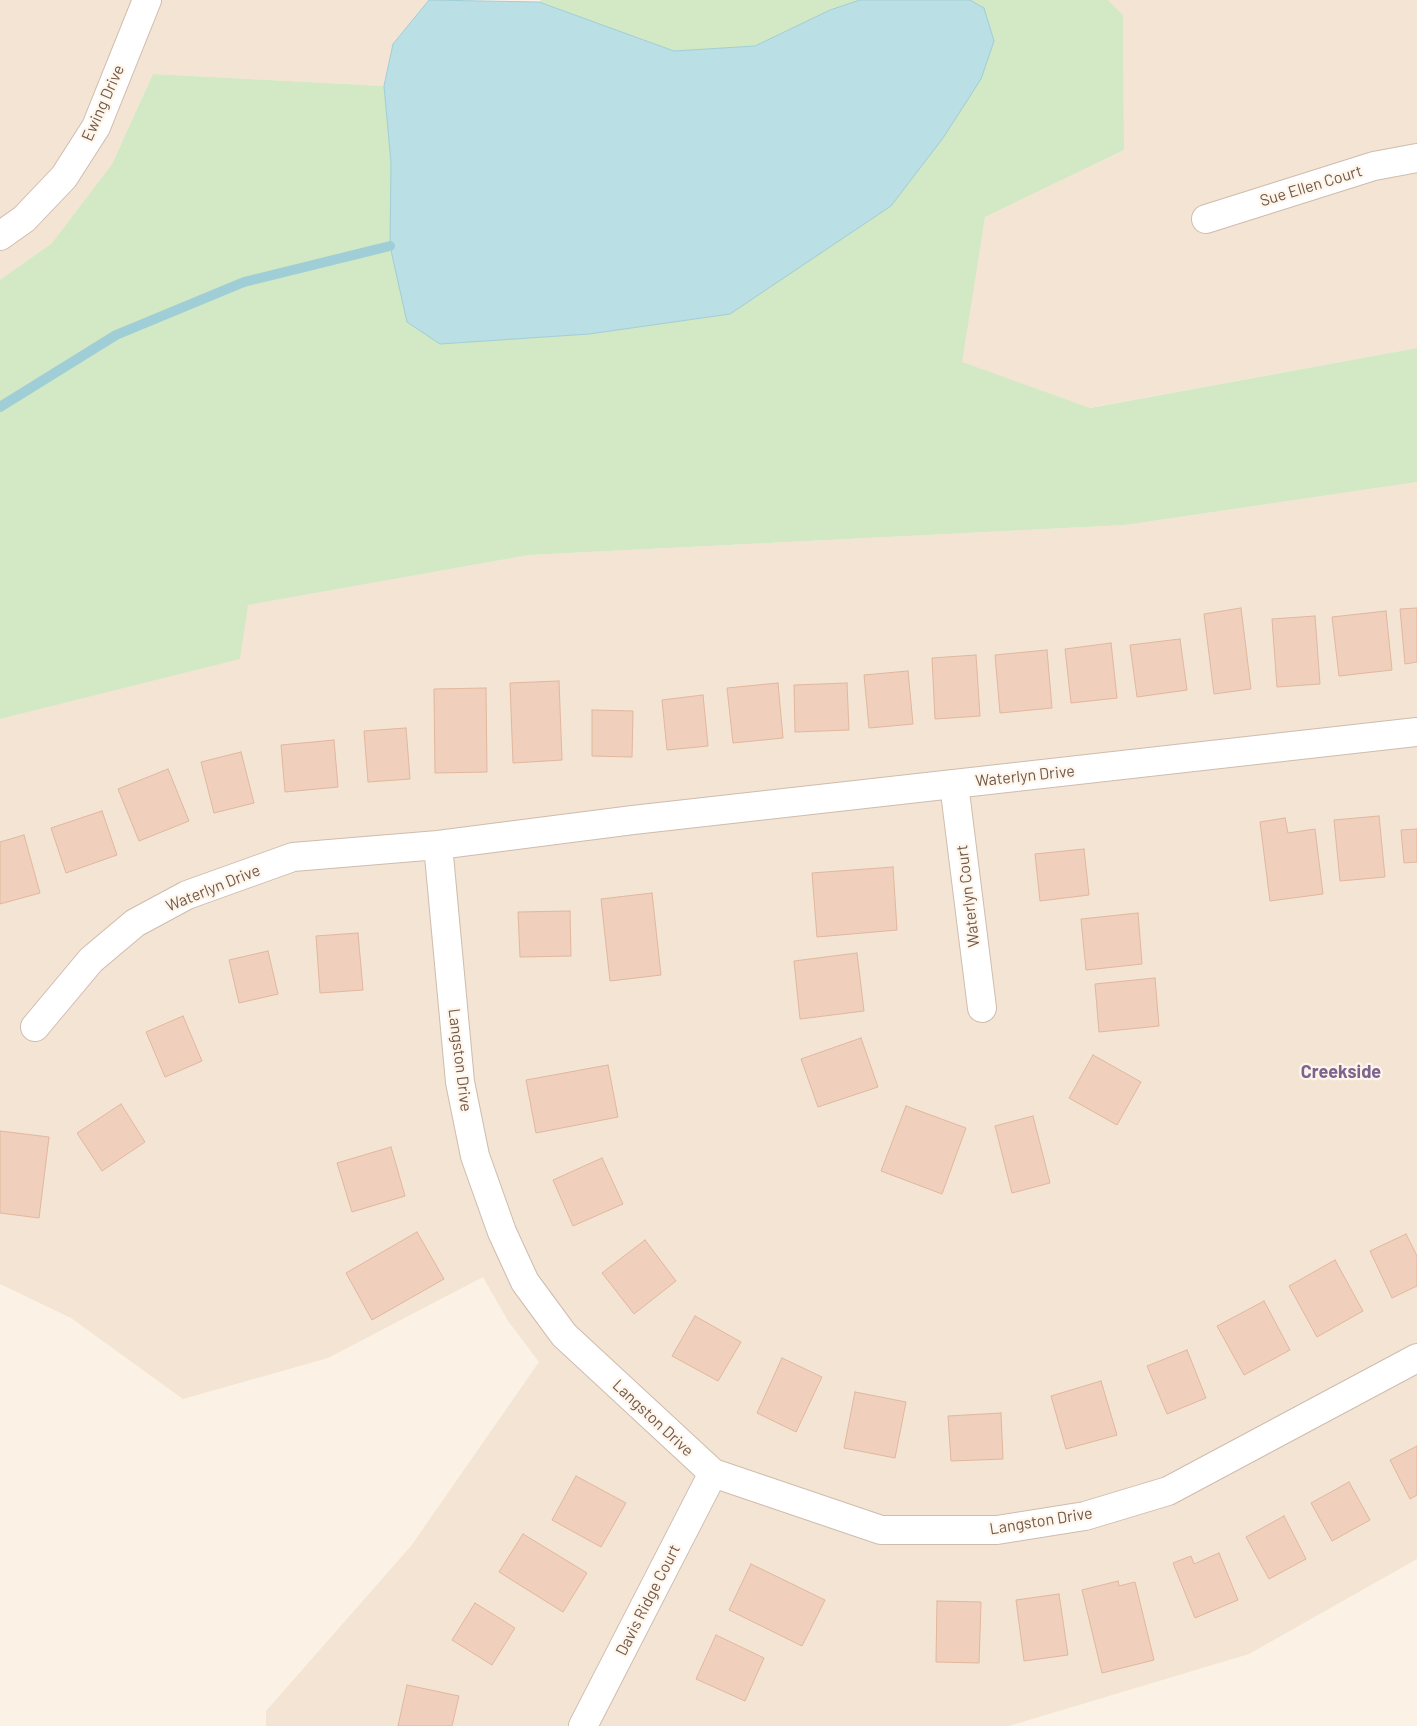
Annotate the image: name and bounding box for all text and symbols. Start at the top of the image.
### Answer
street label: Ewing Drive [78,62,128,144]
street label: Sue Ellen Court [1258,161,1364,211]
street label: Waterlyn Drive [974,761,1076,791]
street label: Waterlyn Court [952,844,984,948]
street label: Waterlyn Drive [163,860,263,916]
street label: Langston Drive [444,1007,476,1113]
district label: Creekside [1301,1061,1381,1083]
street label: Langston Drive [608,1376,698,1460]
street label: Langston Drive [988,1503,1094,1539]
street label: Davis Ridge Court [612,1541,684,1659]

